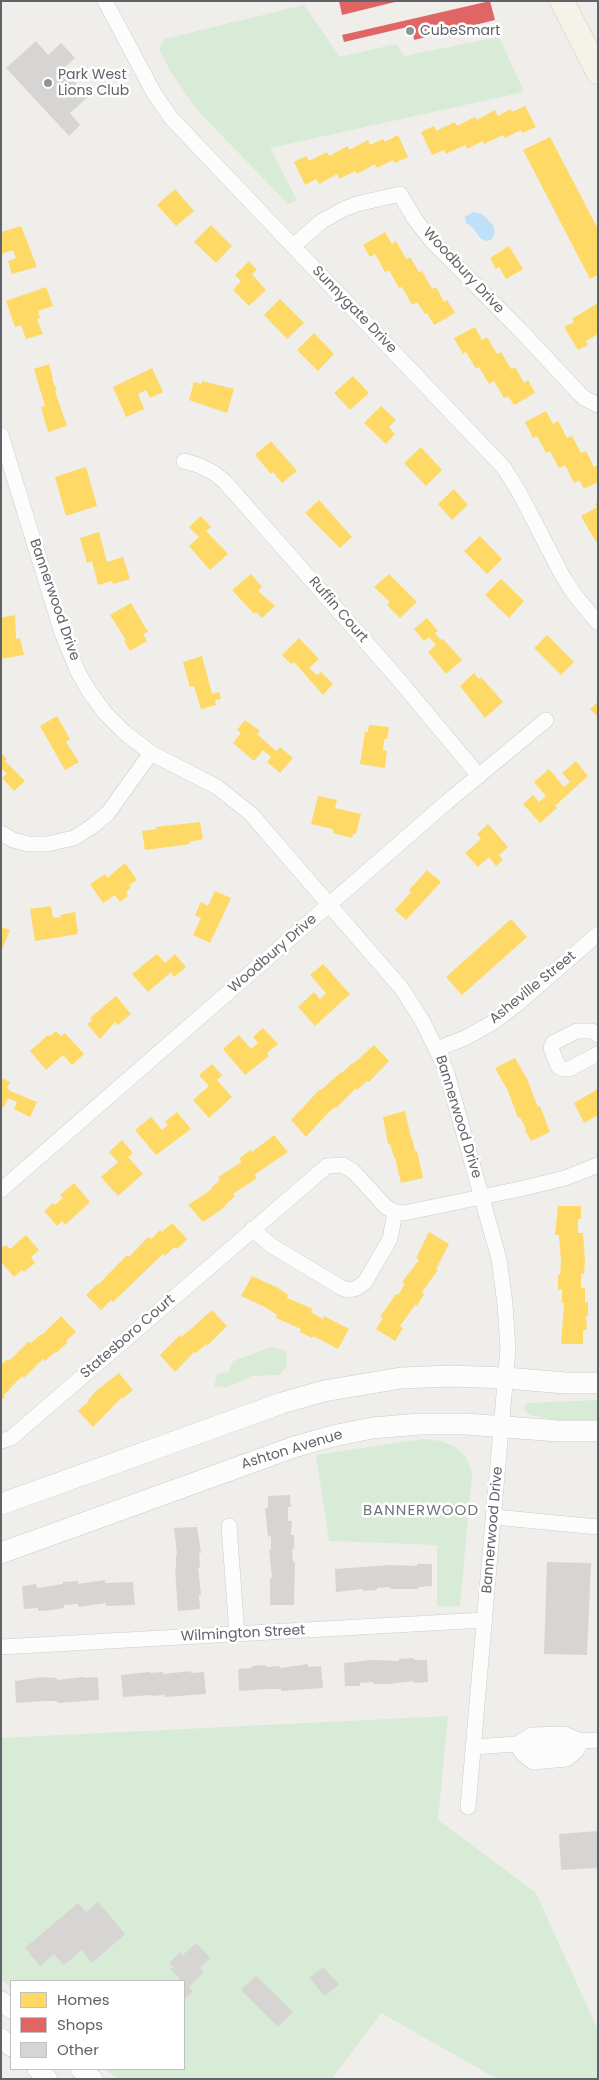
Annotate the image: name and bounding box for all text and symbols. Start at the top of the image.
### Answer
place label: CubeSmart [420,23,500,39]
marker: CubeSmart [404,25,416,37]
place label: Park West Lions Club [58,67,129,100]
marker: Park West Lions Club [42,77,54,89]
street label: Woodbury Drive [419,225,507,317]
street label: Sunnygate Drive [308,263,400,357]
street label: Bannerwood Drive [25,537,83,663]
street label: Ruffin Court [305,574,371,646]
street label: Woodbury Drive [225,911,321,997]
street label: Asheville Street [487,948,579,1028]
street label: Bannerwood Drive [431,1054,485,1180]
street label: Statesboro Court [77,1292,179,1382]
street label: Ashton Avenue [239,1427,345,1473]
street label: Bannerwood Drive [479,1466,507,1594]
district label: BANNERWOOD [362,1502,480,1520]
street label: Wilmington Street [180,1622,306,1646]
legend [10,1980,185,2070]
text: Homes [57,1989,110,2010]
text: Shops [57,2014,103,2035]
text: Other [57,2039,99,2060]

